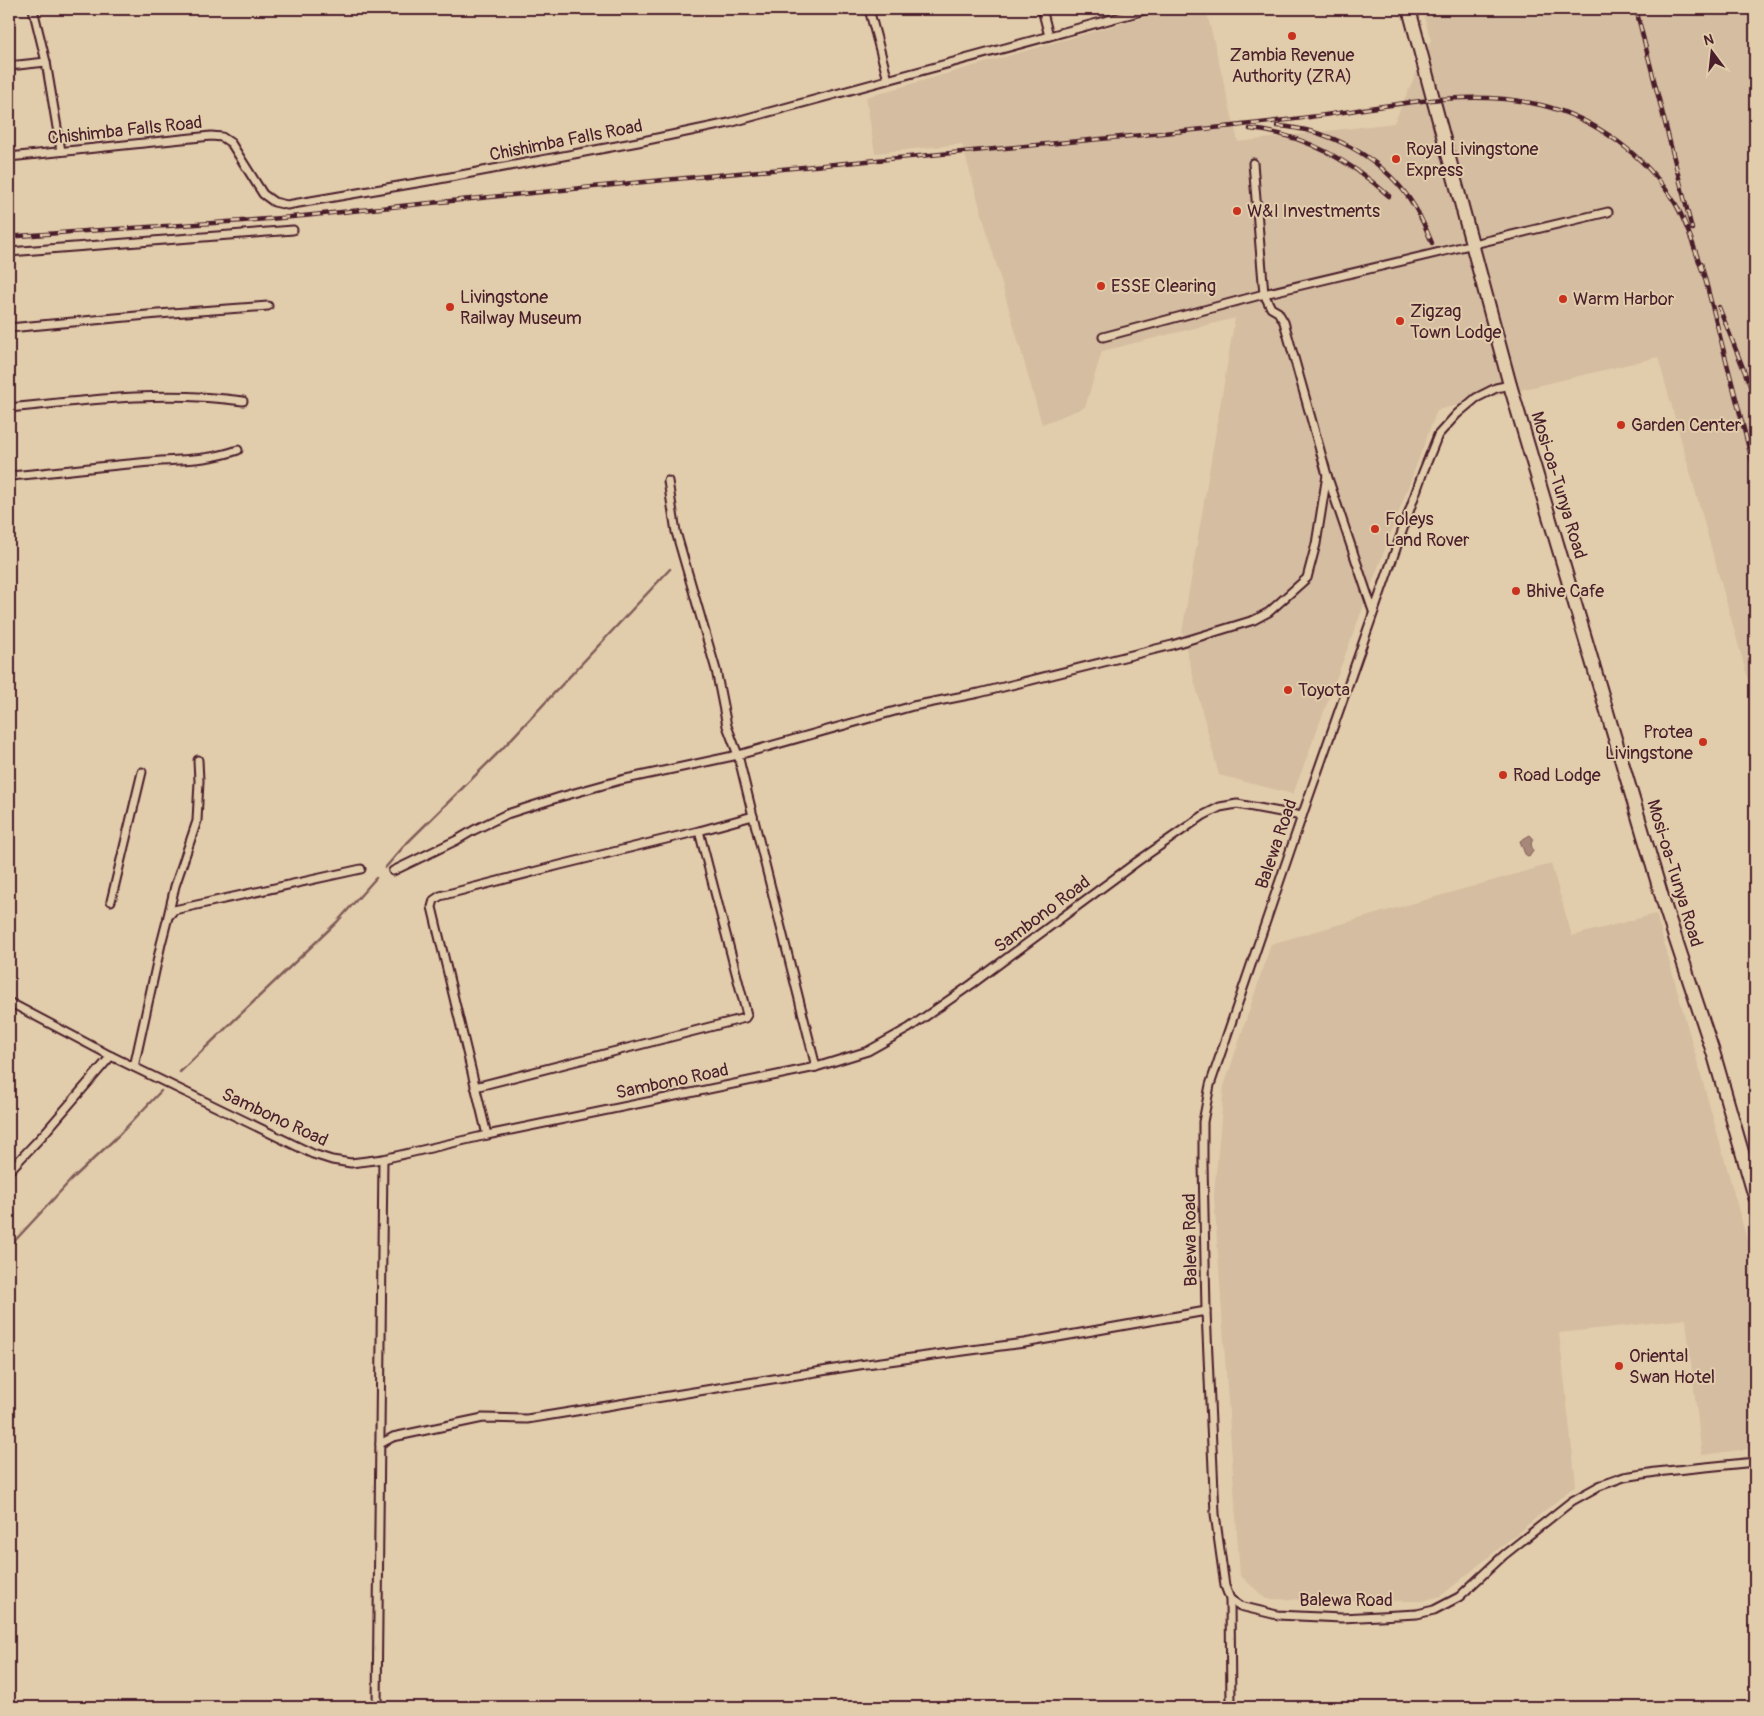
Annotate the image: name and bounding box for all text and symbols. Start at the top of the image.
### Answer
north arrow [1686,28,1736,78]
marker: Zambia Revenue Authority (ZRA) [1286,30,1298,42]
text: N [1702,30,1716,49]
place label: Zambia Revenue Authority (ZRA) [1230,44,1355,88]
street label: Chishimba Falls Road [47,111,204,150]
street label: Chishimba Falls Road [488,114,645,167]
place label: Royal Livingstone Express [1406,138,1539,182]
marker: Royal Livingstone Express [1390,153,1402,165]
place label: W&I Investments [1247,200,1380,223]
marker: W&I Investments [1231,205,1243,217]
place label: ESSE Clearing [1111,275,1216,298]
marker: ESSE Clearing [1095,280,1107,292]
place label: Livingstone Railway Museum [460,286,582,330]
place label: Warm Harbor [1573,288,1675,311]
marker: Warm Harbor [1557,293,1569,305]
place label: Zigzag Town Lodge [1410,300,1501,344]
marker: Livingstone Railway Museum [444,301,456,313]
marker: Zigzag Town Lodge [1394,315,1406,327]
street label: Mosi-oa-Tunya Road [1525,409,1592,562]
place label: Garden Center [1631,414,1742,437]
marker: Garden Center [1615,419,1627,431]
place label: Foleys Land Rover [1385,508,1470,552]
marker: Foleys Land Rover [1369,523,1381,535]
place label: Bhive Cafe [1526,580,1604,603]
marker: Bhive Cafe [1510,585,1522,597]
place label: Toyota [1298,679,1350,702]
marker: Toyota [1282,684,1294,696]
place label: Protea Livingstone [1605,721,1693,765]
marker: Protea Livingstone [1697,736,1709,748]
place label: Road Lodge [1513,764,1601,787]
marker: Road Lodge [1497,769,1509,781]
street label: Balewa Road [1250,796,1303,892]
street label: Mosi-oa-Tunya Road [1641,797,1708,950]
street label: Sambono Road [990,871,1095,958]
street label: Sambono Road [614,1058,731,1105]
street label: Sambono Road [218,1083,332,1152]
street label: Balewa Road [1178,1193,1203,1287]
place label: Oriental Swan Hotel [1629,1345,1715,1389]
marker: Oriental Swan Hotel [1613,1360,1625,1372]
street label: Balewa Road [1299,1589,1393,1612]

